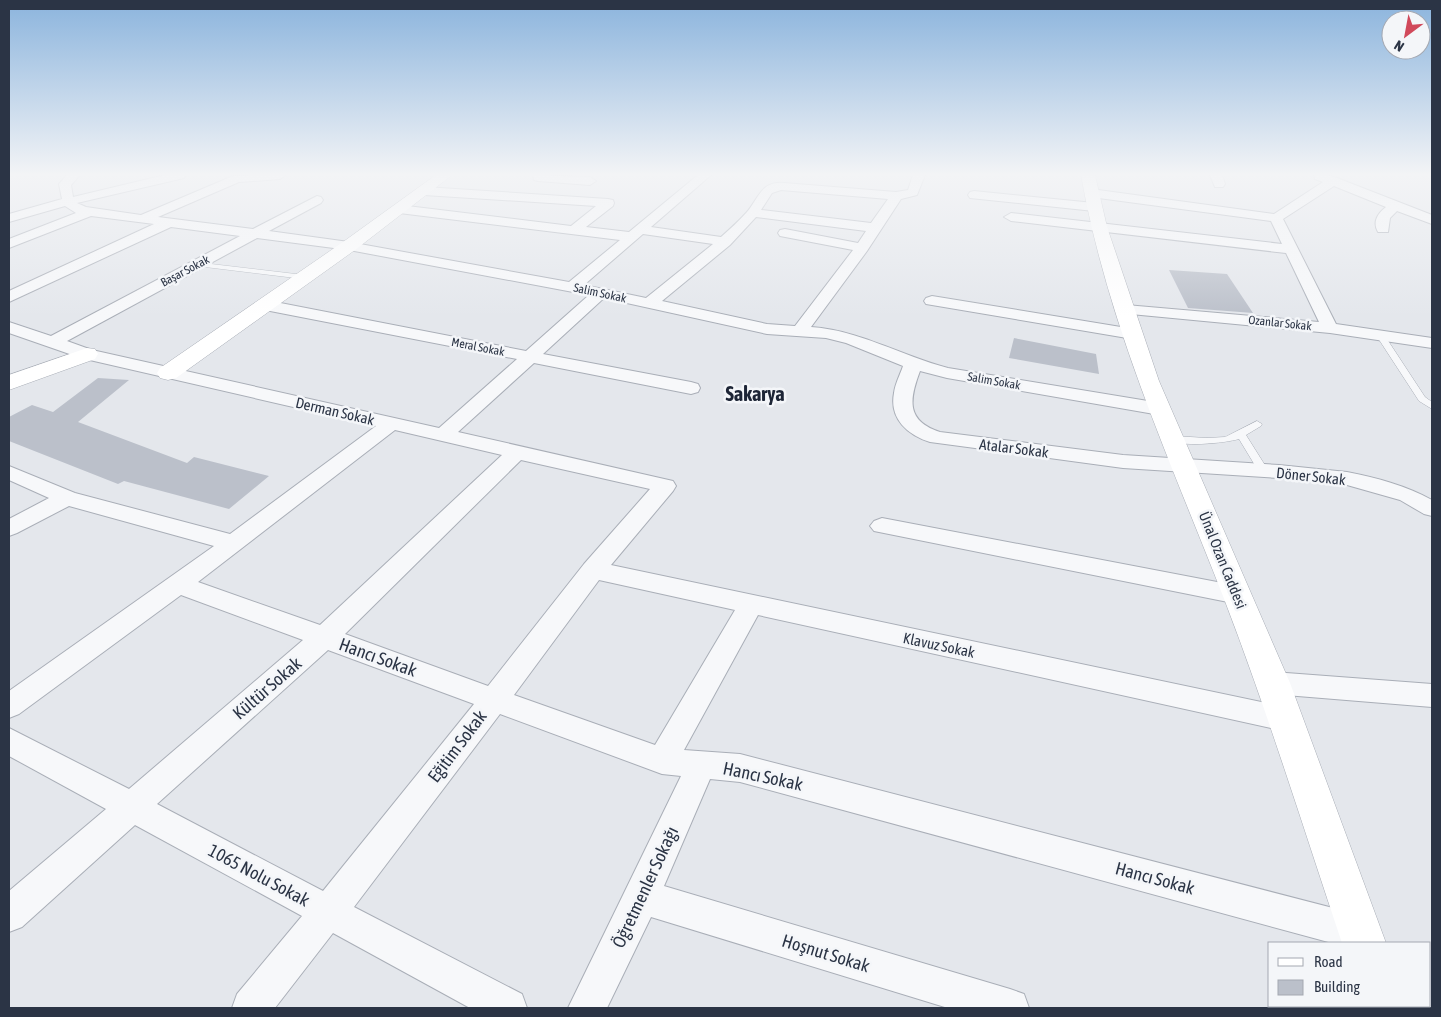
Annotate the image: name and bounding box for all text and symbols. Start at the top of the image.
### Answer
north arrow [1381,10,1431,60]
text: N [1391,37,1407,55]
street label: Başar Sokak [158,252,212,290]
street label: Salim Sokak [572,281,628,306]
street label: Ozanlar Sokak [1248,313,1313,333]
street label: Meral Sokak [450,335,507,359]
street label: Salim Sokak [966,369,1022,393]
district label: Sakarya [725,382,785,405]
street label: Derman Sokak [294,394,376,428]
street label: Atalar Sokak [978,435,1050,461]
street label: Döner Sokak [1276,464,1347,488]
street label: Ünal Ozan Caddesi [1196,509,1250,611]
street label: Klavuz Sokak [902,629,977,661]
street label: Hancı Sokak [336,633,420,681]
street label: Kültür Sokak [228,652,306,723]
street label: Eğitim Sokak [423,706,491,786]
street label: Hancı Sokak [721,757,805,795]
street label: Öğretmenler Sokağı [608,823,682,951]
street label: 1065 Nolu Sokak [205,840,313,910]
street label: Hancı Sokak [1113,857,1197,899]
street label: Hoşnut Sokak [780,930,872,976]
legend [1268,942,1431,1007]
text: Road [1314,953,1343,970]
text: Building [1314,978,1360,995]

